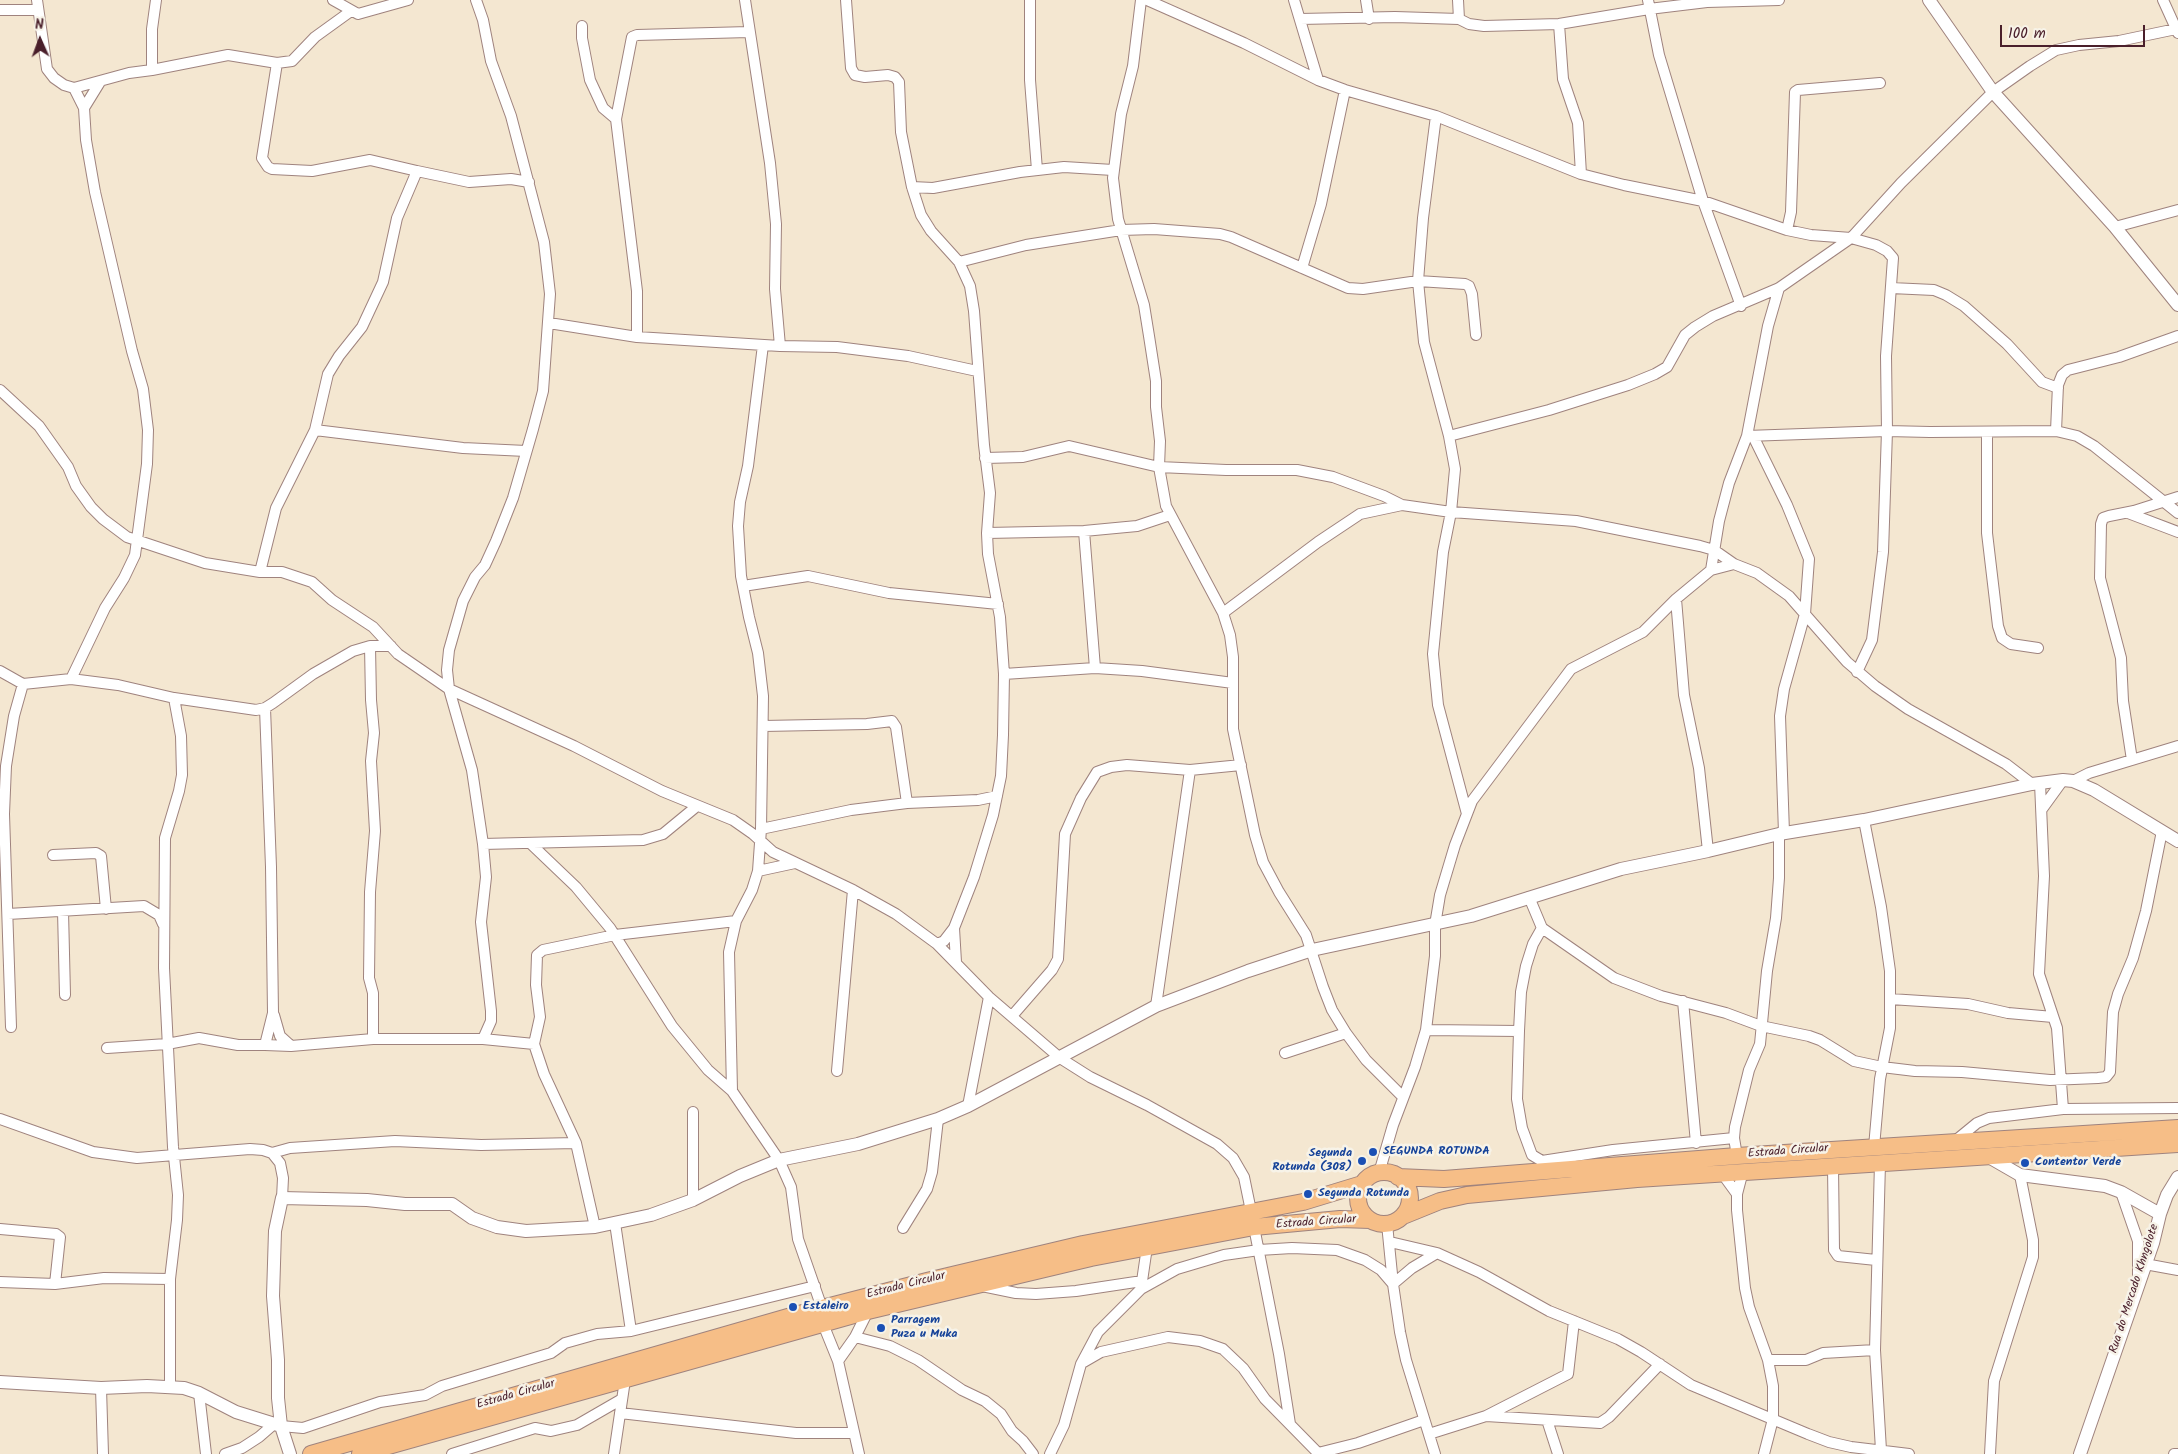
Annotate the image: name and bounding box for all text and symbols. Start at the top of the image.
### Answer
text: N [35,14,44,36]
north arrow [15,15,65,65]
scale bar [2003,15,2148,47]
text: 100 m [2008,22,2046,46]
street label: Estrada Circular [1747,1142,1829,1162]
place label: SEGUNDA ROTUNDA [1383,1145,1490,1159]
marker: SEGUNDA ROTUNDA [1367,1146,1379,1158]
place label: Segunda Rotunda (308) [1272,1147,1352,1175]
marker: Segunda Rotunda (308) [1356,1155,1368,1167]
place label: Contentor Verde [2035,1156,2121,1170]
marker: Contentor Verde [2019,1157,2031,1169]
place label: Segunda Rotunda [1318,1187,1409,1201]
marker: Segunda Rotunda [1302,1188,1314,1200]
street label: Estrada Circular [1275,1213,1357,1233]
street label: Rua do Mercado Khngolote [2107,1223,2163,1355]
street label: Estrada Circular [865,1269,947,1303]
place label: Estaleiro [803,1300,849,1314]
marker: Estaleiro [787,1301,799,1313]
place label: Parragem Puza u Muka [891,1314,957,1342]
marker: Parragem Puza u Muka [875,1322,887,1334]
street label: Estrada Circular [475,1377,557,1413]

